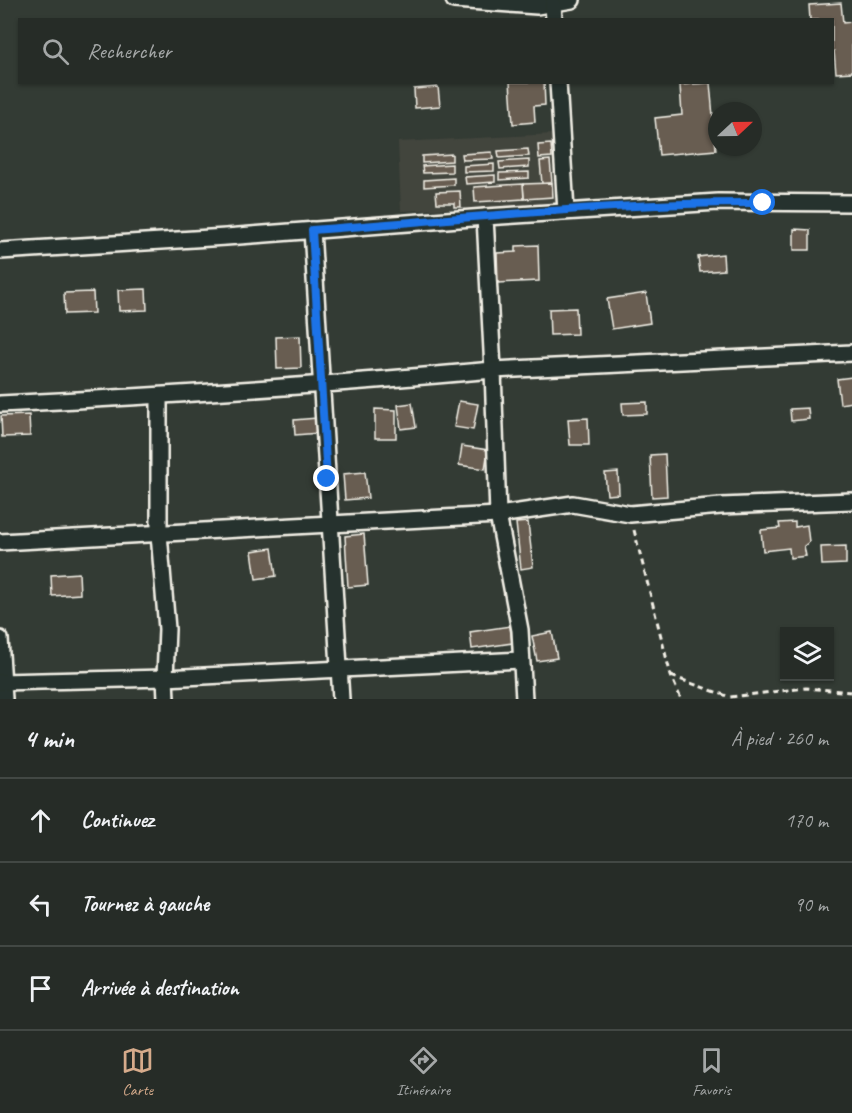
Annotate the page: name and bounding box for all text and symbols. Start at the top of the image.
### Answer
search box [18,18,834,84]
icon: search [39,35,72,68]
text: Rechercher [87,37,171,65]
north arrow [708,102,762,156]
route start [749,189,775,215]
route end [313,465,339,491]
map controls [780,627,834,681]
button: layers [780,627,834,681]
text: 4 min [24,722,74,755]
text: À pied · 260 m [731,726,828,751]
icon: ahead [24,804,57,837]
text: Continuez [81,806,154,834]
text: 170 m [785,808,828,833]
icon: left [24,888,57,921]
text: Tournez à gauche [81,890,209,918]
text: 90 m [794,892,828,917]
icon: arrive [24,972,57,1005]
text: Arrivée à destination [81,974,239,1002]
tab: Carte [121,1044,154,1100]
tab: Itinéraire [396,1044,450,1100]
tab: Favoris [692,1044,731,1100]

